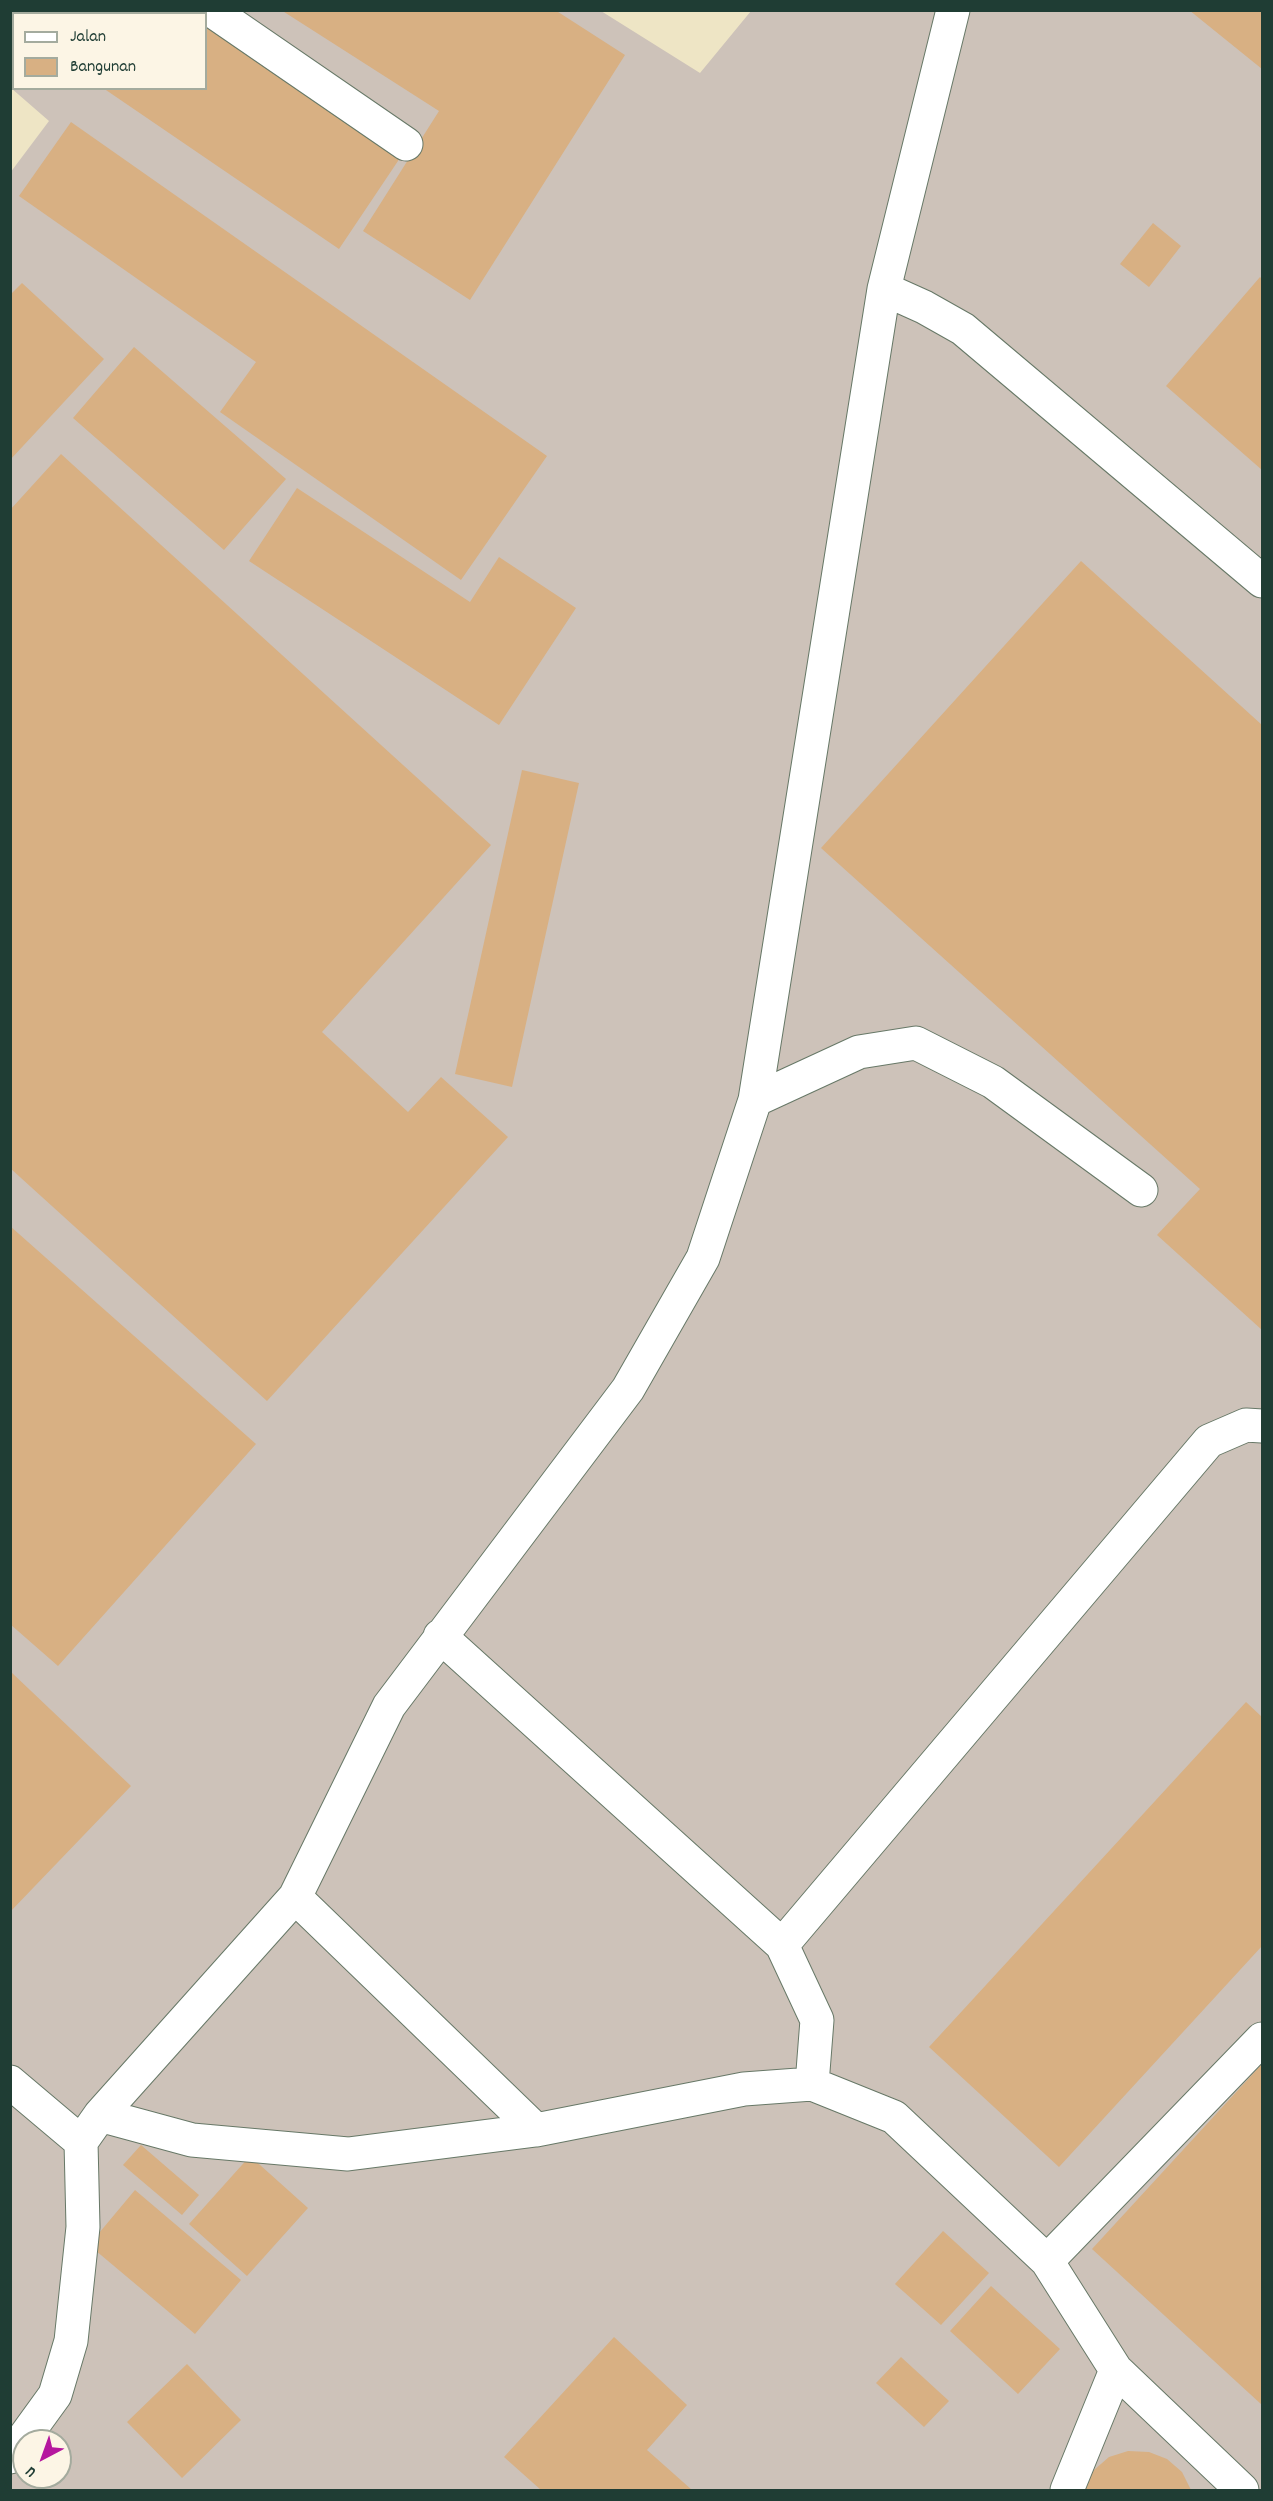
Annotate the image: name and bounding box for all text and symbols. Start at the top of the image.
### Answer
legend [12,12,207,90]
text: Jalan [70,25,106,50]
text: Bangunan [70,55,136,80]
north arrow [12,2429,72,2489]
text: U [21,2460,42,2483]

